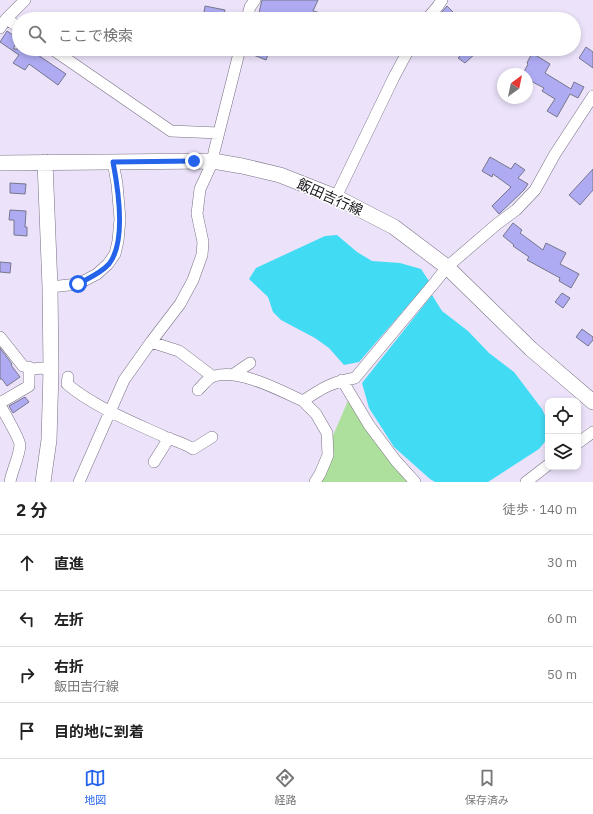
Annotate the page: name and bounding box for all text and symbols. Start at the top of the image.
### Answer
search box [12,12,581,56]
icon: search [26,23,48,45]
text: ここで検索 [58,26,133,45]
north arrow [497,68,533,104]
route end [185,152,203,170]
street label: 飯田吉行線 [294,175,366,219]
route start [69,275,87,293]
map controls [545,398,581,470]
button: locate [545,398,581,434]
button: layers [545,434,581,470]
text: 2 分 [16,499,47,521]
text: 徒歩 · 140 m [503,501,577,518]
icon: ahead [16,552,38,574]
text: 直進 [54,554,84,573]
text: 30 m [547,554,577,571]
icon: left [16,608,38,630]
text: 左折 [54,610,84,629]
text: 60 m [547,610,577,627]
text: 右折 [54,657,84,676]
icon: right [16,664,38,686]
text: 50 m [547,666,577,683]
text: 飯田吉行線 [54,678,119,695]
icon: arrive [16,720,38,742]
text: 目的地に到着 [54,722,144,741]
tab: 地図 [84,767,106,807]
tab: 経路 [274,767,296,807]
tab: 保存済み [465,767,509,807]

